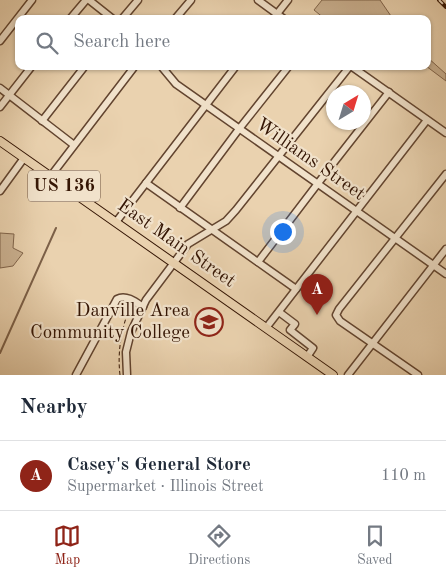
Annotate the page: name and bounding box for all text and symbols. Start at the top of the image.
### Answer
search box [15,15,431,70]
icon: search [33,29,61,57]
text: Search here [73,33,170,52]
north arrow [326,85,371,130]
street label: Williams Street [252,115,368,205]
road number: US 136 [28,170,100,202]
street label: East Main Street [114,196,238,292]
your location [270,219,296,245]
pin: A [301,274,333,315]
place label: Danville Area Community College [30,302,191,343]
school or university icon: Danville Area Community College [194,307,224,337]
text: Nearby [20,397,88,418]
text: Casey's General Store [67,456,251,475]
text: A [30,468,42,484]
text: 110 m [381,468,426,484]
text: Supermarket · Illinois Street [67,479,264,495]
tab: Map [53,522,81,569]
tab: Directions [188,522,250,569]
tab: Saved [357,522,393,569]

